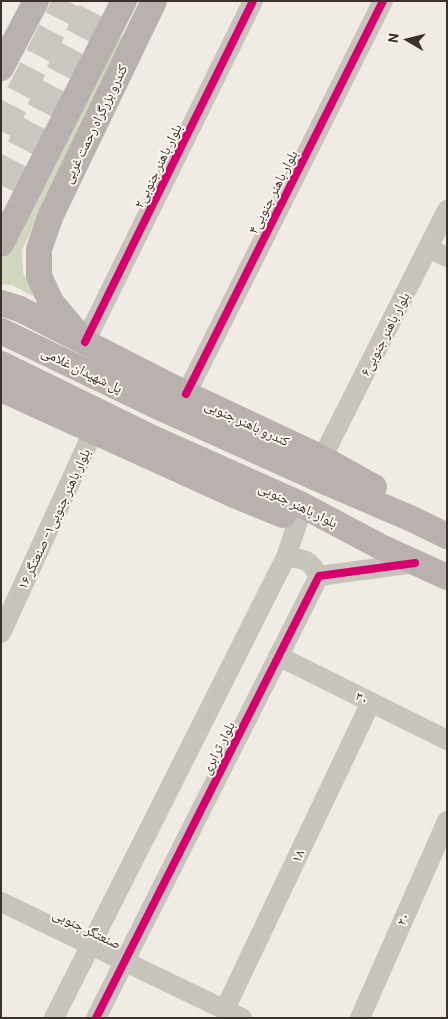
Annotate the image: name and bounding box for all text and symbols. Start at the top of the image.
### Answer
north arrow [383,15,433,65]
text: N [384,32,402,44]
street label: کندرو بزرگراه رحمت غربی [59,62,131,186]
street label: بلوار باهنر جنوبی۲ [130,121,186,211]
street label: بلوار باهنر جنوبی۴ [245,147,301,237]
street label: بلوار باهنر جنوبی۶ [357,289,413,379]
street label: پل شهیدان غلامی [39,343,125,397]
street label: کندرو باهنر جنوبی [202,396,292,450]
street label: بلوار باهنر جنوبی۱- صنعتگر ۱۶ [14,446,94,592]
street label: بلوار باهنر جنوبی [256,479,340,531]
street label: ۳۰ [353,688,371,708]
street label: بلوار ترابری [198,719,238,777]
street label: ۱۸ [288,847,308,865]
street label: صنعتگر جنوبی [50,905,124,953]
street label: ۲۰ [393,910,413,928]

